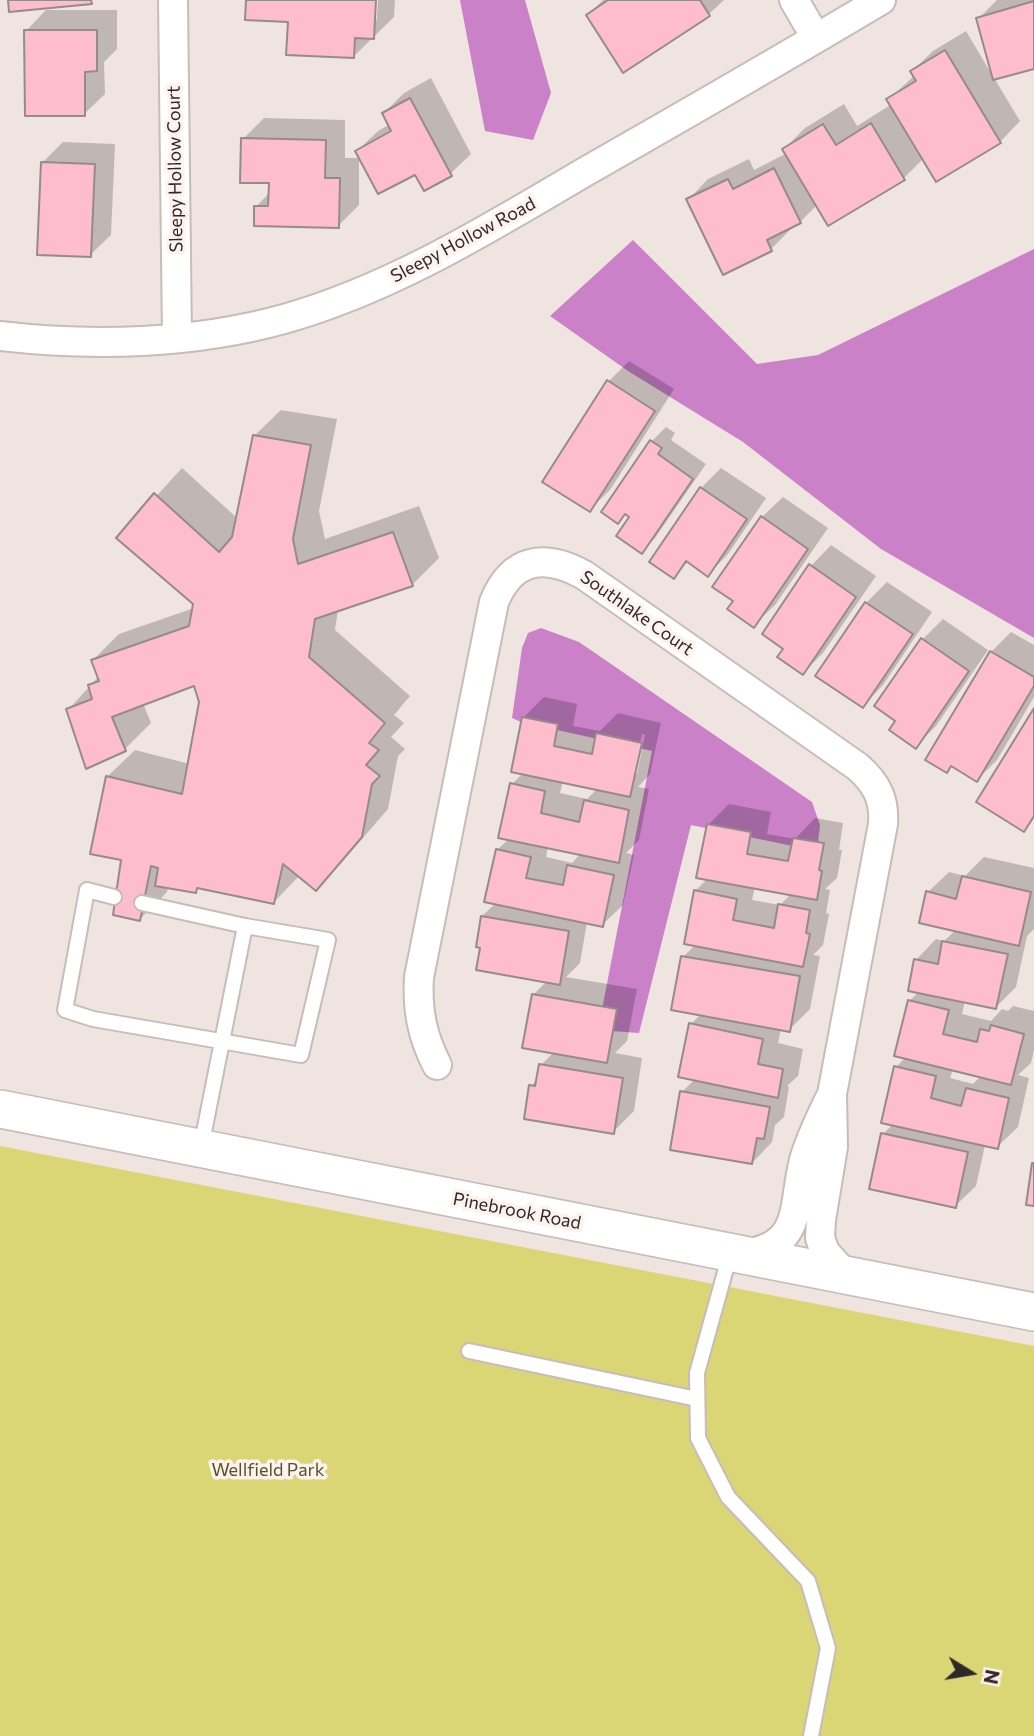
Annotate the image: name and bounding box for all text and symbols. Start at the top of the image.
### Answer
street label: Sleepy Hollow Court [163,85,187,253]
street label: Sleepy Hollow Road [387,193,539,287]
street label: Southlake Court [576,566,698,660]
street label: Pinebrook Road [451,1188,583,1234]
park label: Wellfield Park [211,1459,325,1481]
north arrow [936,1638,1006,1708]
text: N [979,1668,1005,1686]

